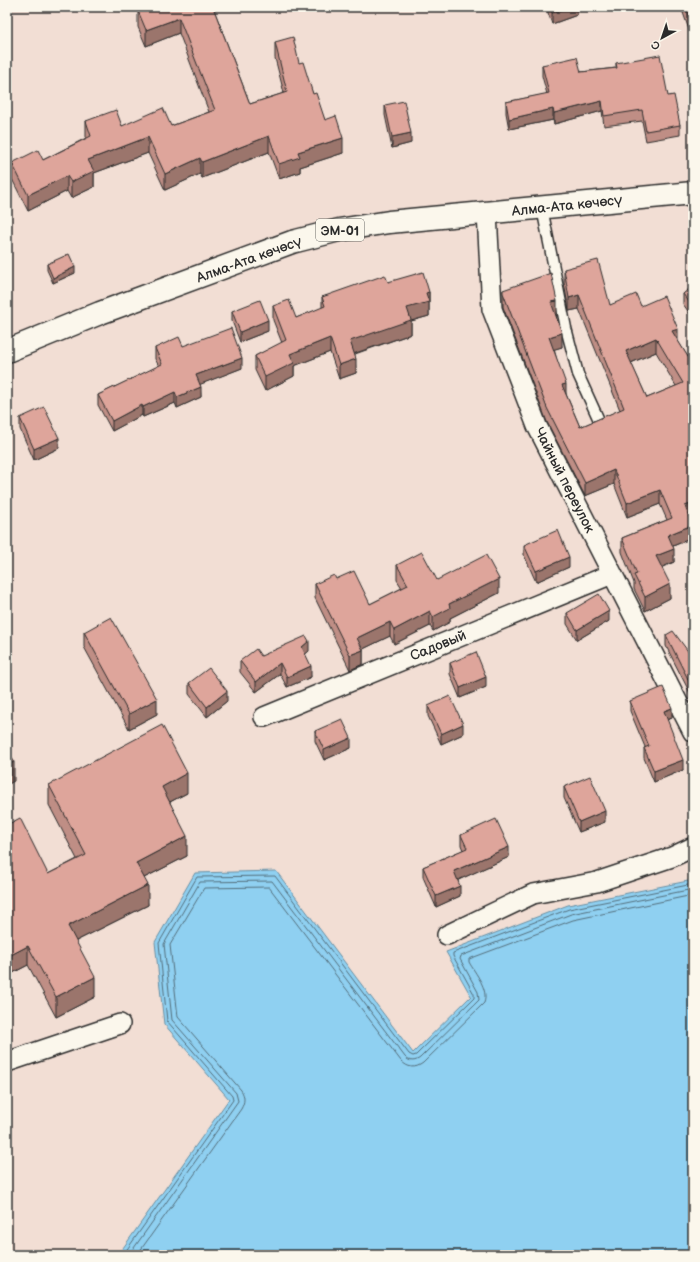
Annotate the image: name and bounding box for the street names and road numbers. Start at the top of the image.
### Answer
street label: Алма-Ата көчөсү [510,191,624,220]
road number: ЭМ-01 [316,219,364,241]
street label: Алма-Ата көчөсү [193,232,305,287]
street label: Чайный переулок [531,425,599,536]
street label: Садовый [408,627,469,664]

